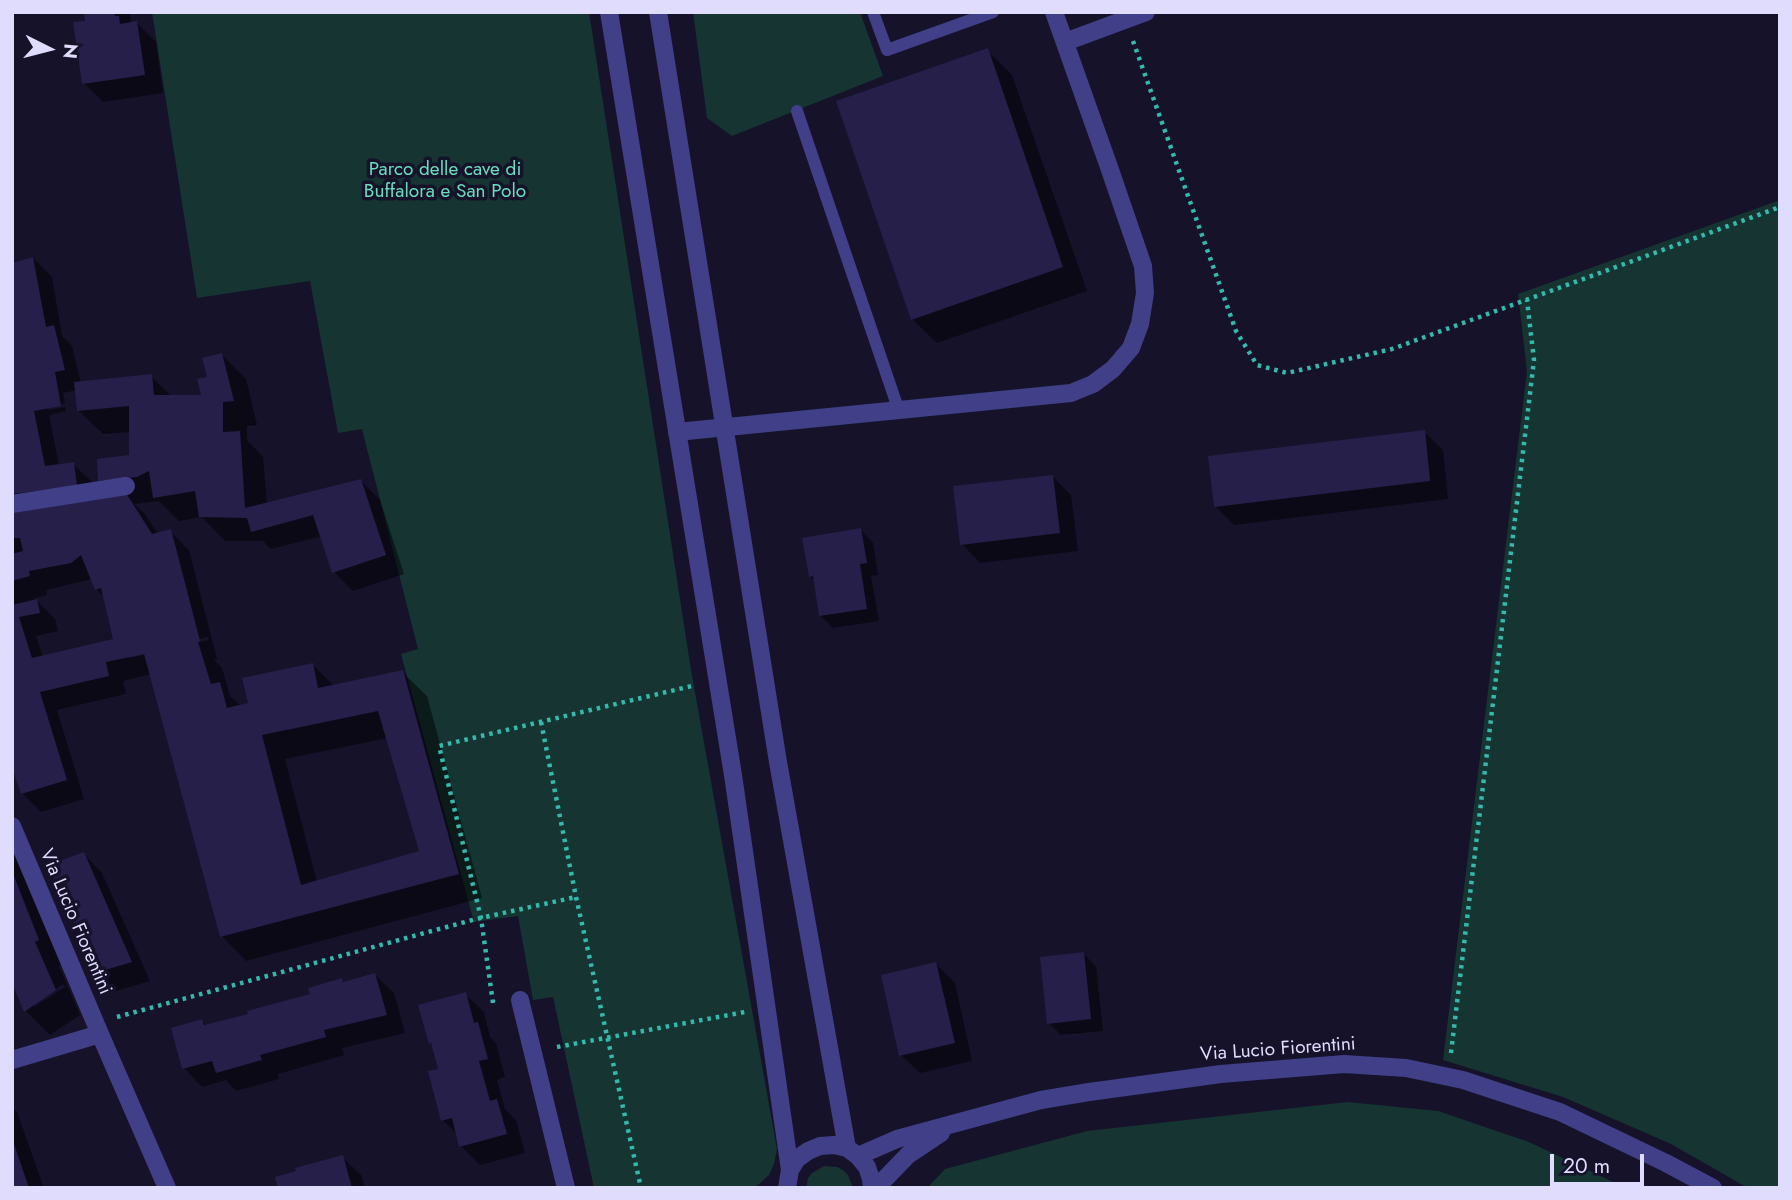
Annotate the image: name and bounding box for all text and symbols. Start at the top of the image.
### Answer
north arrow [14,14,84,84]
text: N [56,42,85,60]
park label: Parco delle cave di Buffalora e San Polo [364,159,526,203]
street label: Via Lucio Fiorentini [34,846,116,998]
street label: Via Lucio Fiorentini [1200,1033,1356,1067]
scale bar [1554,1140,1648,1184]
text: 20 m [1563,1151,1610,1181]

